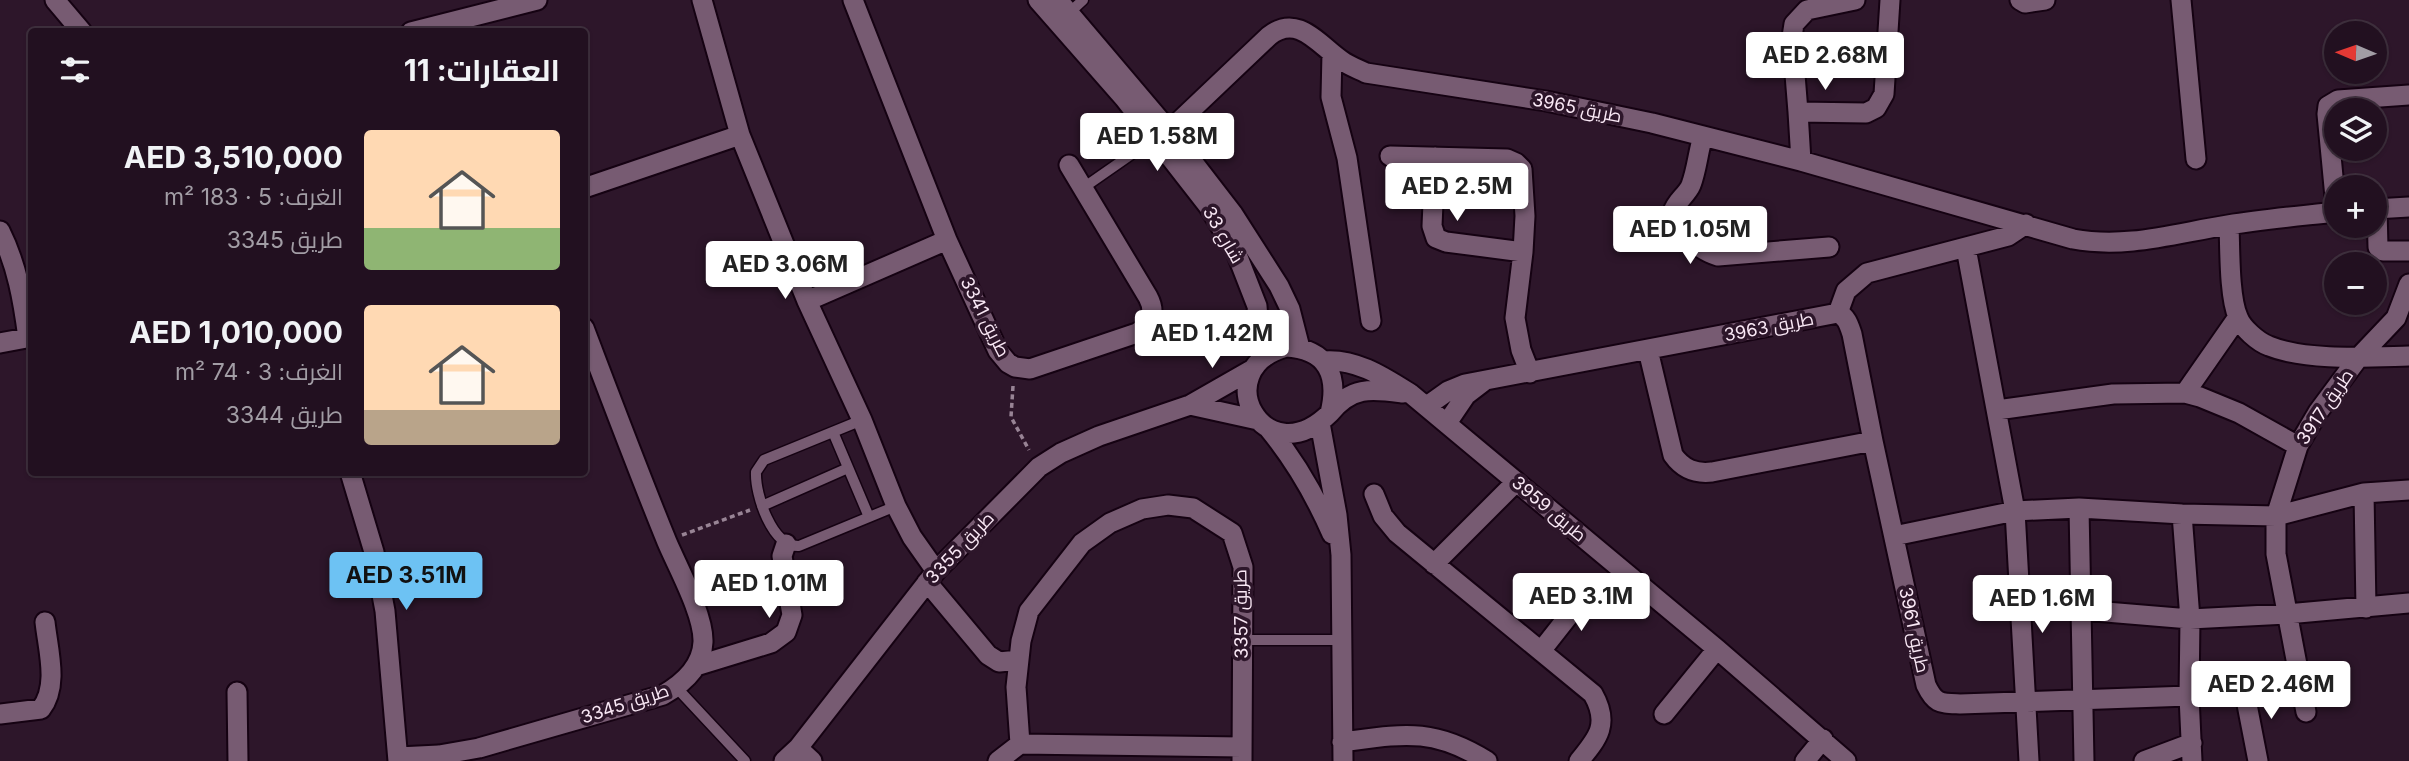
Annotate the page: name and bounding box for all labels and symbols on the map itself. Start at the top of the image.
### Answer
north arrow [2324,21,2387,84]
pin: AED 2.68M [1745,32,1905,92]
street label: طريق 3965 [1530,89,1624,128]
pin: AED 1.58M [1077,114,1237,173]
pin: AED 2.5M [1385,164,1529,223]
street label: شارع 33 [1197,203,1248,268]
pin: AED 1.05M [1610,206,1770,266]
pin: AED 3.06M [705,242,865,301]
street label: طريق 3341 [955,273,1015,361]
street label: طريق 3963 [1722,308,1816,347]
pin: AED 1.42M [1132,310,1292,370]
street label: طريق 3917 [2292,365,2359,449]
street label: طريق 3959 [1507,471,1591,547]
street label: طريق 3355 [921,507,1000,589]
pin: AED 3.51M [326,552,486,612]
pin: AED 1.01M [689,560,849,620]
street label: طريق 3357 [1229,569,1254,659]
pin: AED 3.1M [1509,574,1653,633]
pin: AED 1.6M [1970,576,2114,635]
street label: طريق 3961 [1893,585,1934,675]
pin: AED 2.46M [2191,662,2351,721]
street label: طريق 3345 [578,679,672,729]

